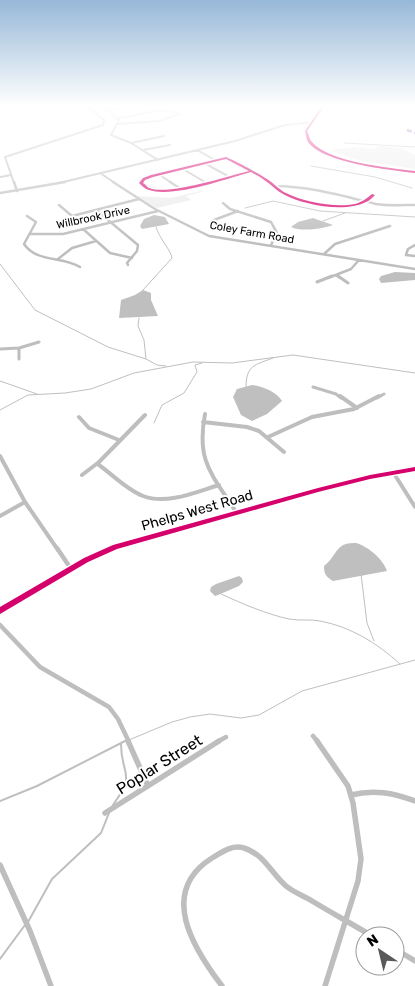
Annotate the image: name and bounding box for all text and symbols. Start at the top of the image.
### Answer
street label: Willbrook Drive [55,203,131,232]
street label: Coley Farm Road [209,219,295,246]
street label: Phelps West Road [139,486,255,535]
street label: Poplar Street [113,731,206,798]
north arrow [355,926,405,976]
text: N [364,931,382,951]

